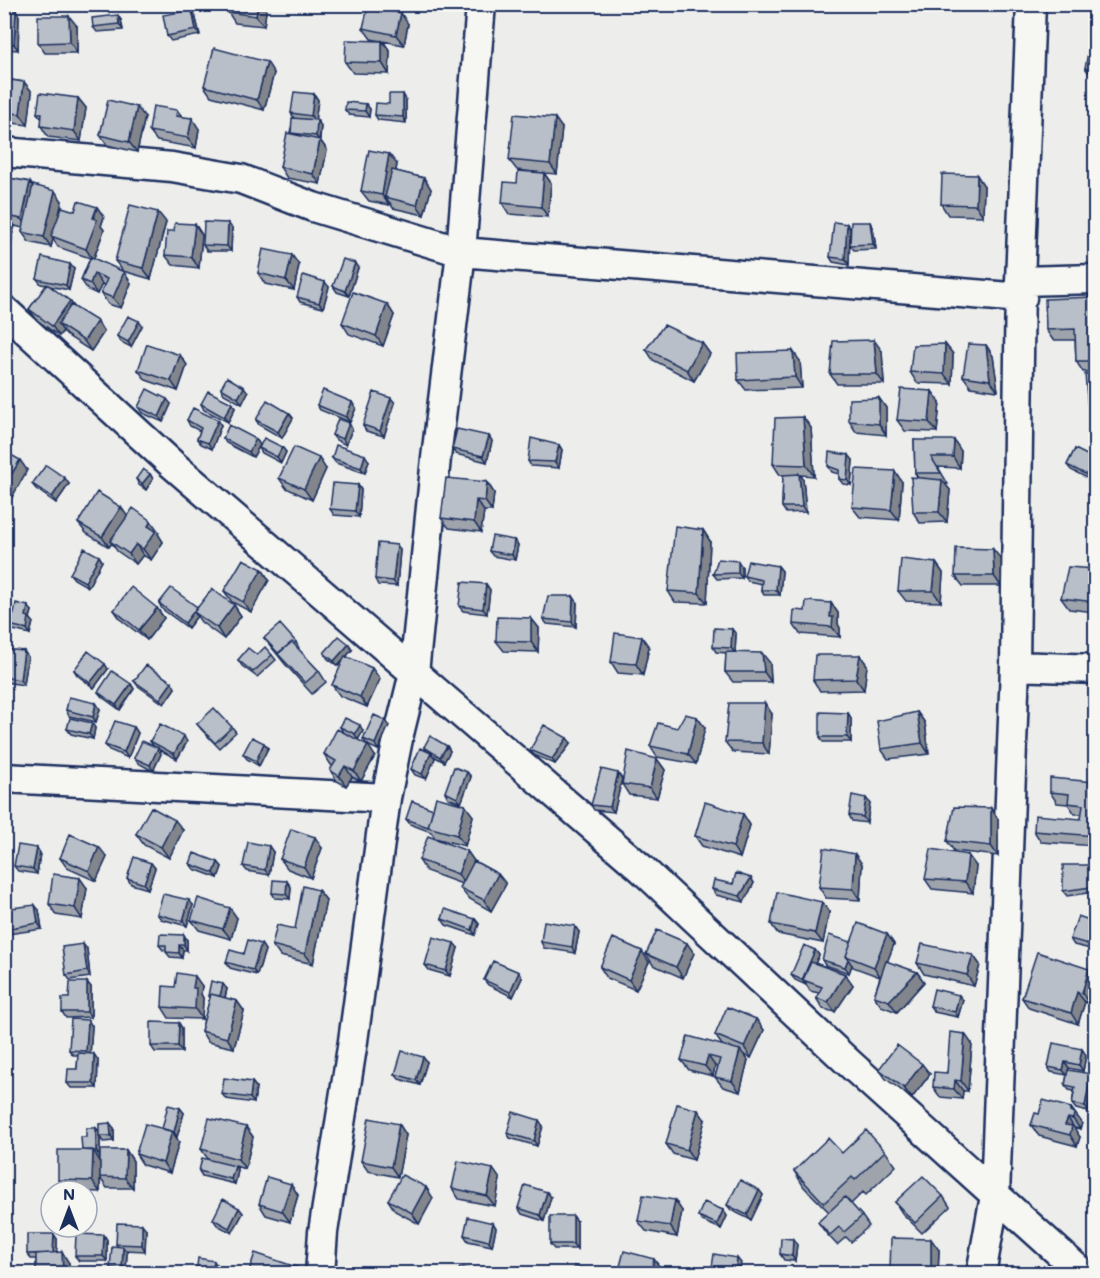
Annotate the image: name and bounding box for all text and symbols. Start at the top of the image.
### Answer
north arrow [39,1179,99,1239]
text: N [63,1183,75,1204]

